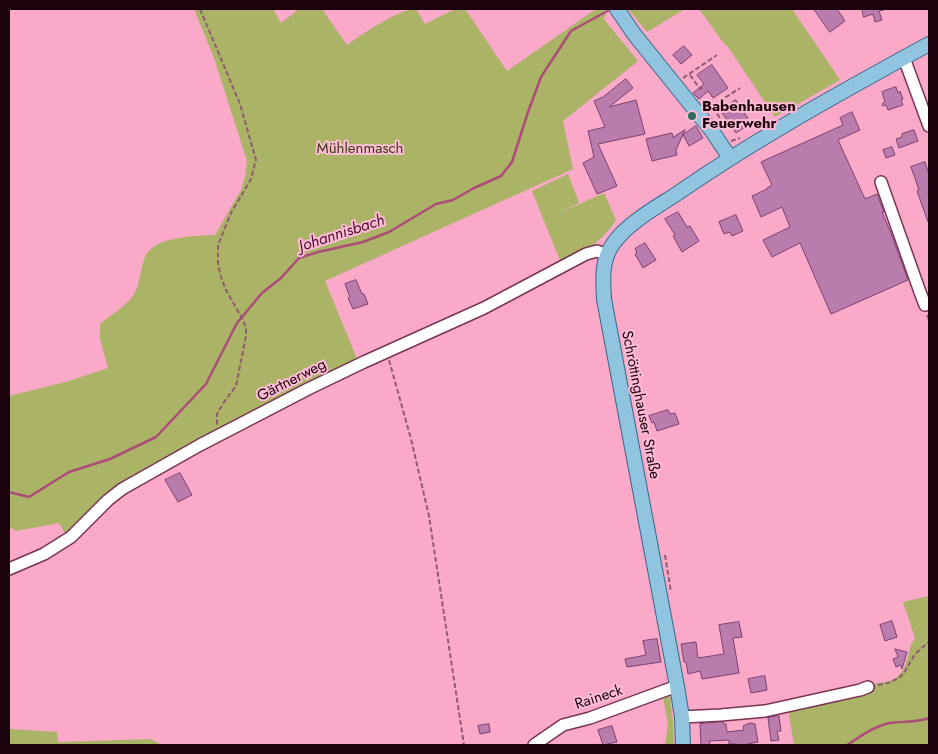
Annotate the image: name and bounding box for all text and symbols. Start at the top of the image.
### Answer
place label: Babenhausen Feuerwehr [702,98,796,133]
marker: Babenhausen Feuerwehr [686,110,698,122]
park label: Mühlenmasch [317,140,403,158]
water label: Johannisbach [297,211,387,257]
street label: Schröttinghauser Straße [617,329,663,481]
street label: Gärtnerweg [254,356,330,406]
street label: Raineck [573,682,625,714]

